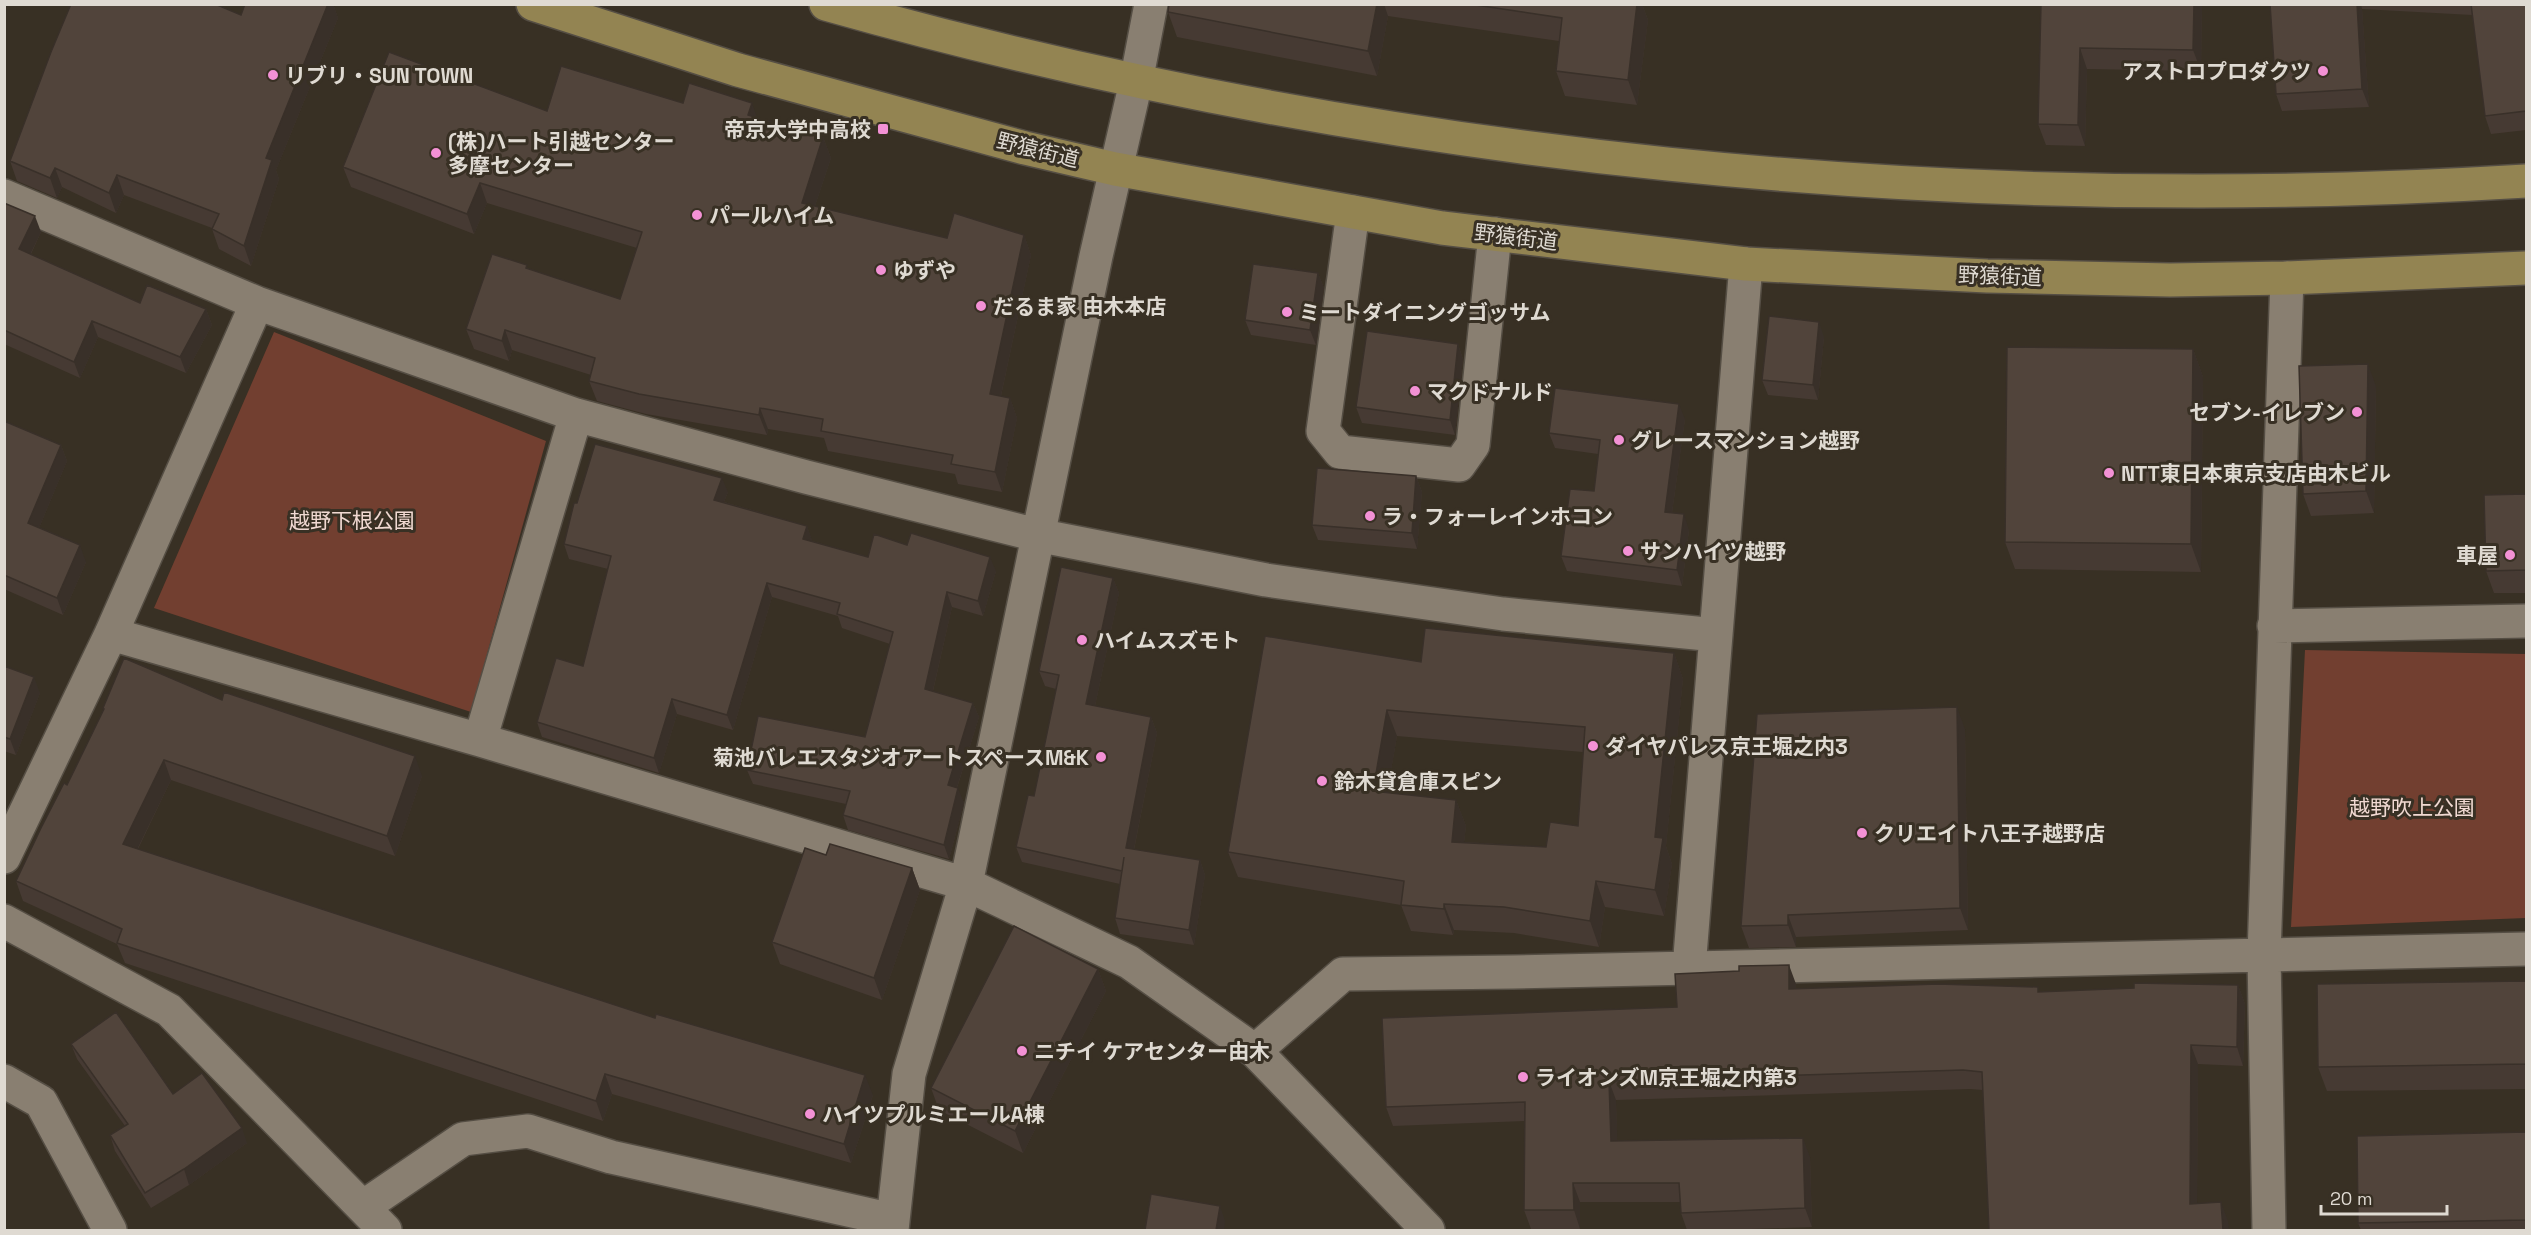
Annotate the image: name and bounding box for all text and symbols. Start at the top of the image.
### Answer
place label: アストロプロダクツ [2122,58,2311,85]
place label: リブリ・SUN TOWN [285,62,473,89]
marker: アストロプロダクツ [2316,64,2330,78]
marker: リブリ・SUN TOWN [266,68,280,82]
place label: 帝京大学中高校 [724,116,871,143]
marker: 帝京大学中高校 [876,122,890,136]
street label: 野猿街道 [994,127,1082,173]
place label: (株)ハート引越センター 多摩センター [448,128,675,179]
marker: (株)ハート引越センター 多摩センター [429,146,443,160]
place label: パールハイム [709,202,834,229]
marker: パールハイム [690,208,704,222]
street label: 野猿街道 [1473,218,1559,256]
place label: ゆずや [893,257,956,284]
street label: 野猿街道 [1958,261,2042,291]
marker: ゆずや [874,263,888,277]
place label: だるま家 由木本店 [993,293,1166,320]
marker: だるま家 由木本店 [974,299,988,313]
place label: ミートダイニングゴッサム [1299,299,1551,326]
marker: ミートダイニングゴッサム [1280,305,1294,319]
place label: マクドナルド [1427,378,1553,405]
marker: マクドナルド [1408,384,1422,398]
place label: セブン-イレブン [2189,399,2345,426]
marker: セブン-イレブン [2350,405,2364,419]
place label: グレースマンション越野 [1631,427,1860,454]
marker: グレースマンション越野 [1612,433,1626,447]
place label: NTT東日本東京支店由木ビル [2121,460,2391,487]
marker: NTT東日本東京支店由木ビル [2102,466,2116,480]
place label: ラ・フォーレインホコン [1382,503,1613,530]
park label: 越野下根公園 [289,507,415,534]
marker: ラ・フォーレインホコン [1363,509,1377,523]
place label: サンハイツ越野 [1640,538,1787,565]
place label: 車屋 [2456,542,2498,569]
marker: サンハイツ越野 [1621,544,1635,558]
marker: 車屋 [2503,548,2517,562]
place label: ハイムスズモト [1094,627,1240,654]
marker: ハイムスズモト [1075,633,1089,647]
place label: ダイヤパレス京王堀之内3 [1605,733,1848,760]
marker: ダイヤパレス京王堀之内3 [1586,739,1600,753]
place label: 菊池バレエスタジオアートスペースM&K [713,744,1090,771]
marker: 菊池バレエスタジオアートスペースM&K [1094,750,1108,764]
place label: 鈴木貸倉庫スピン [1334,768,1502,795]
marker: 鈴木貸倉庫スピン [1315,774,1329,788]
park label: 越野吹上公園 [2349,794,2475,821]
place label: クリエイト八王子越野店 [1874,820,2105,847]
marker: クリエイト八王子越野店 [1855,826,1869,840]
place label: ニチイ ケアセンター由木 [1034,1038,1270,1065]
marker: ニチイ ケアセンター由木 [1015,1044,1029,1058]
place label: ライオンズM京王堀之内第3 [1535,1064,1797,1091]
marker: ライオンズM京王堀之内第3 [1516,1070,1530,1084]
place label: ハイツプルミエールA棟 [822,1101,1045,1128]
marker: ハイツプルミエールA棟 [803,1107,817,1121]
scale bar [2321,1178,2447,1216]
text: 20 m [2330,1187,2373,1210]

